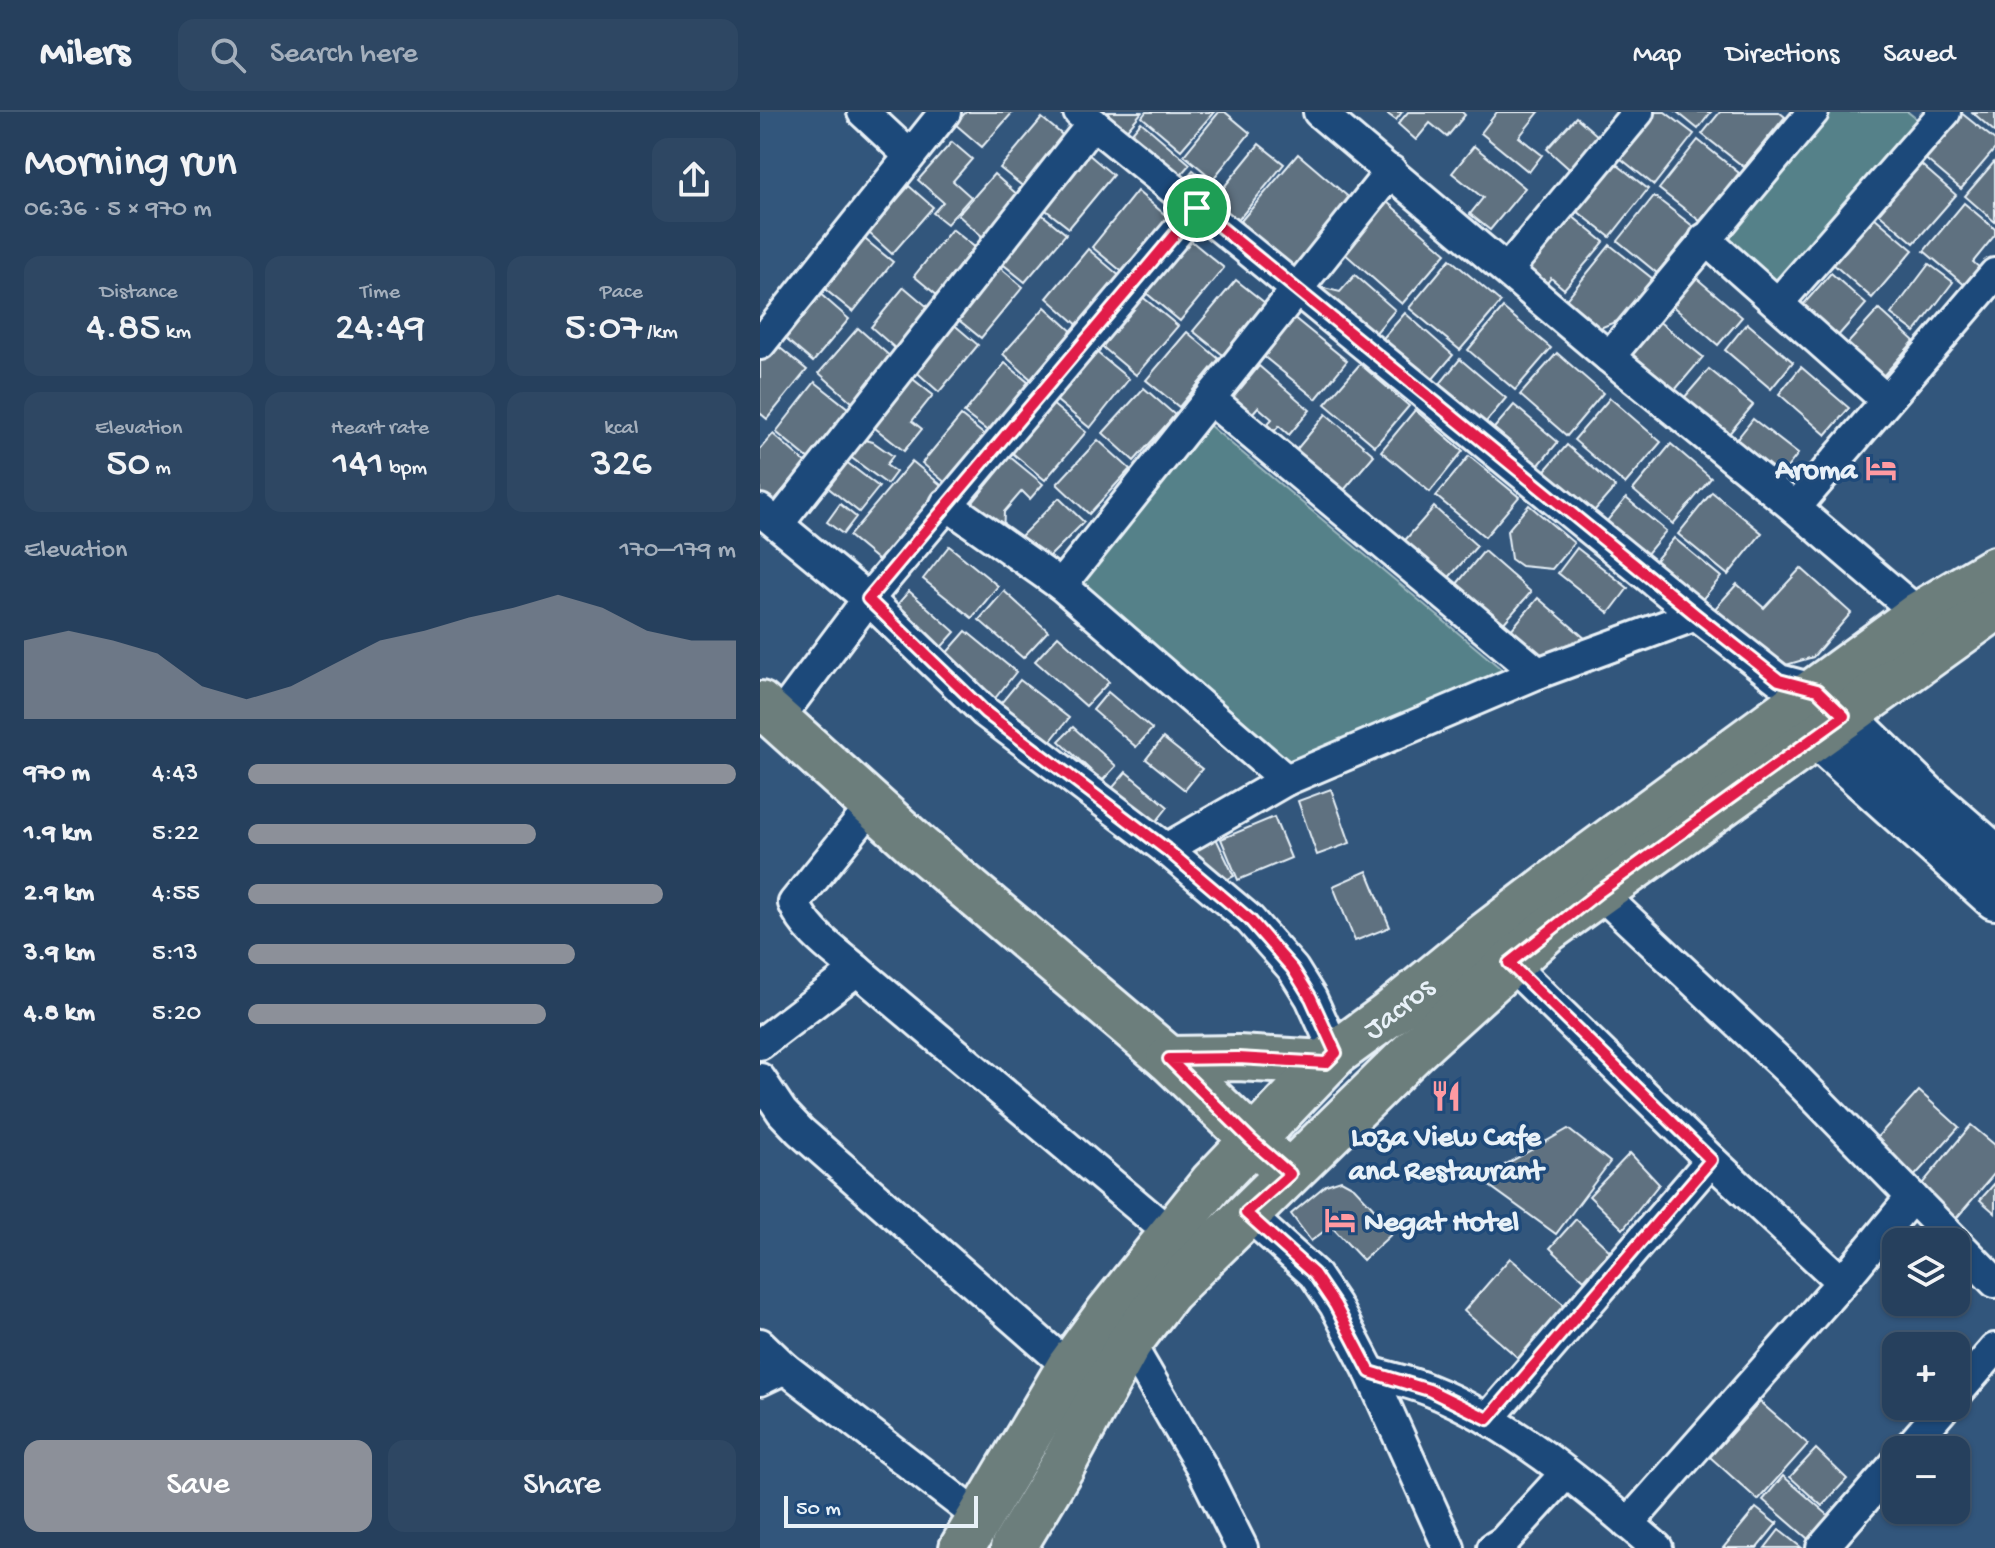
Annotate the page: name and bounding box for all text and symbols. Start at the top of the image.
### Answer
search box [178,19,738,91]
text: Milers [40,33,130,77]
icon: search [206,33,250,77]
text: Search here [270,38,418,73]
text: Map [1633,39,1681,72]
text: Directions [1725,39,1839,72]
text: Saved [1883,39,1955,72]
button: share [652,138,736,222]
text: Morning run [24,139,237,191]
pin [1163,174,1231,242]
icon: arrive [1175,186,1219,230]
text: 06:36 · 5 × 970 m [24,195,212,226]
text: Distance [100,280,178,306]
text: Time [360,280,400,306]
text: Pace [600,280,643,306]
text: 4.85 [86,306,161,353]
text: 24:49 [335,306,425,353]
text: 5:07 [565,306,642,353]
text: km [161,320,191,346]
text: /km [642,320,678,346]
text: Elevation [95,416,182,442]
text: Heart rate [331,416,429,442]
text: kcal [604,416,638,442]
text: 50 [106,442,150,489]
text: 141 [333,442,384,489]
text: 326 [591,442,652,489]
hotel icon: Aroma [1864,451,1898,485]
place label: Aroma [1774,455,1858,490]
text: m [150,456,171,482]
text: bpm [384,456,427,482]
text: Elevation [24,536,127,567]
text: 170–179 m [620,536,736,567]
text: 970 m [24,759,90,790]
text: 4:43 [152,759,198,790]
text: 1.9 km [24,819,92,850]
text: 5:22 [152,819,199,850]
text: 2.9 km [24,879,94,910]
text: 4:55 [152,879,200,910]
text: 3.9 km [24,939,95,970]
text: 5:13 [152,939,198,970]
street label: Jacros [1358,971,1443,1049]
text: 4.8 km [24,999,95,1030]
text: 5:20 [152,999,201,1030]
restaurant icon: Loza View Cafe and Restaurant [1429,1079,1463,1113]
place label: Loza View Cafe and Restaurant [1348,1122,1546,1191]
hotel icon: Negat Hotel [1323,1203,1357,1237]
place label: Negat Hotel [1364,1207,1520,1242]
map controls [1882,1228,1970,1524]
button: layers [1882,1228,1970,1316]
button: + [1882,1332,1970,1420]
button: − [1882,1436,1970,1524]
button: Save [24,1440,372,1532]
button: Share [388,1440,736,1532]
scale bar [784,1492,978,1528]
text: 50 m [796,1497,841,1523]

